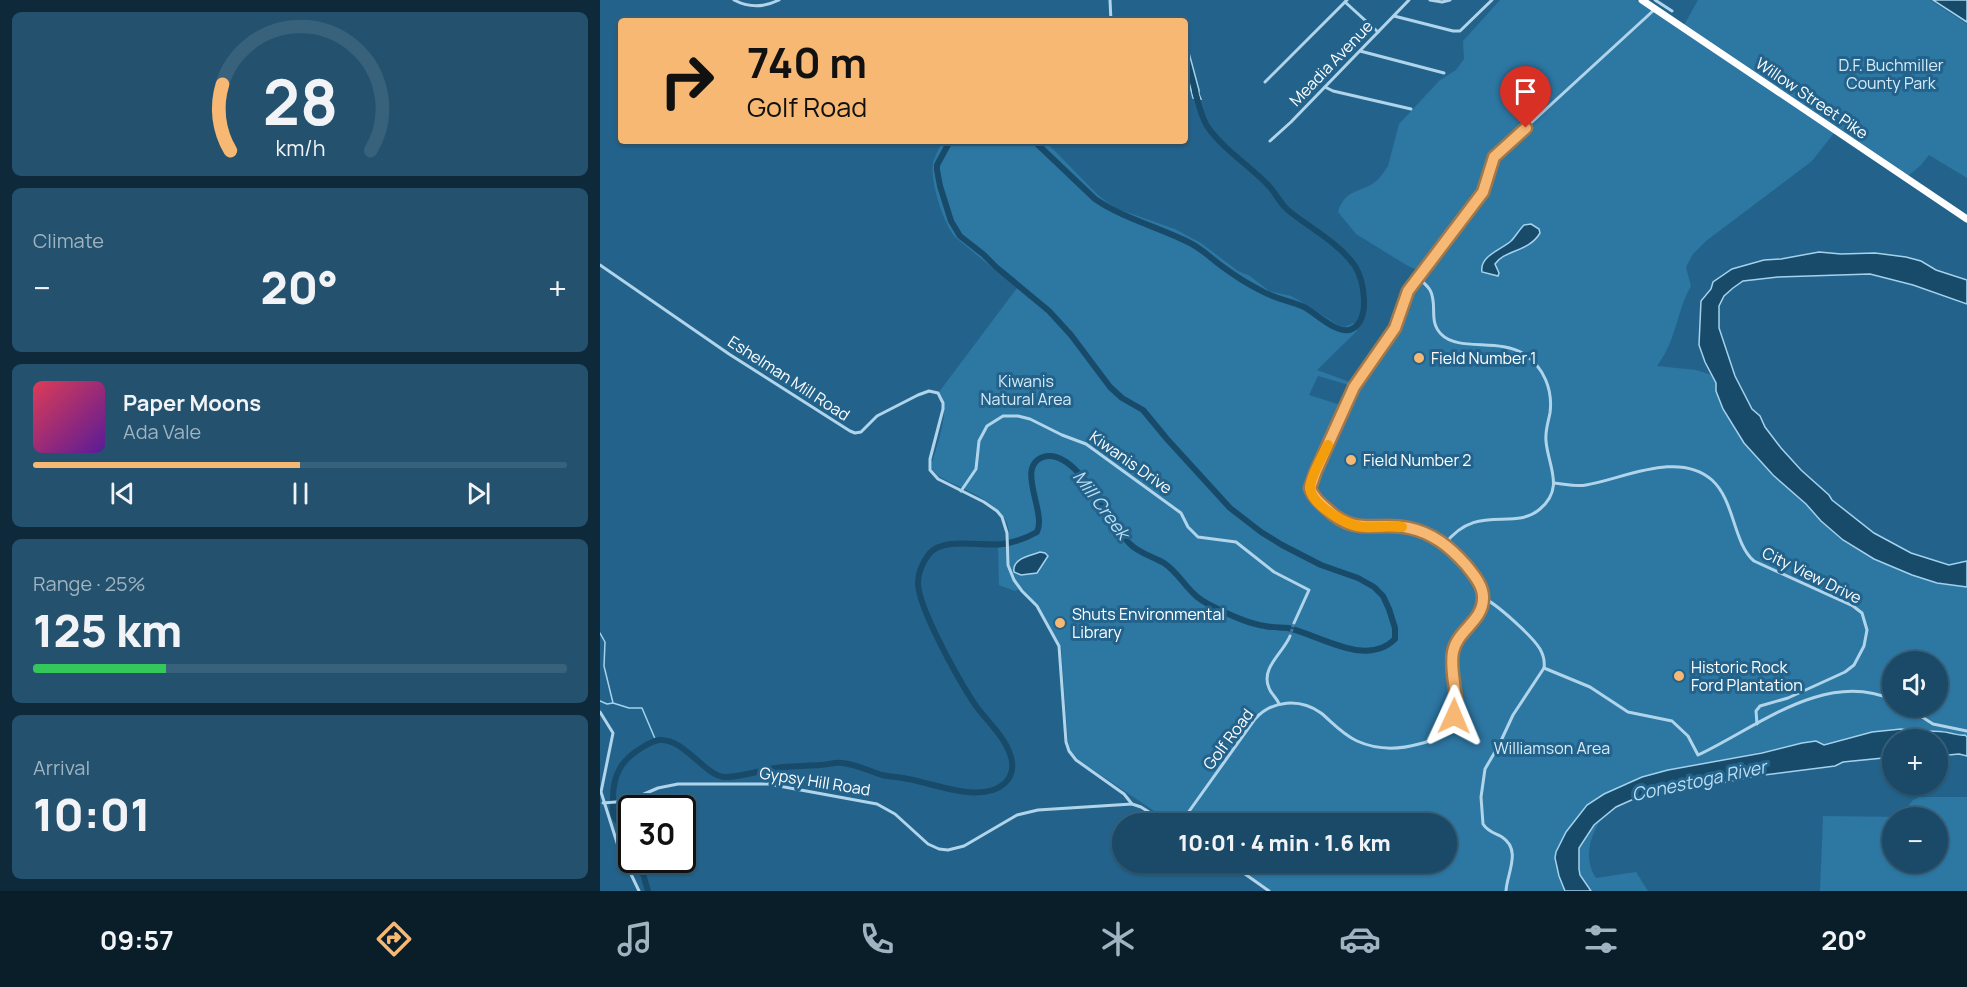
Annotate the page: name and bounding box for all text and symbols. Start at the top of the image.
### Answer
street label: Meadia Avenue [1284,15,1378,111]
text: 740 m [747,33,867,91]
icon: right [648,42,726,120]
street label: Willow Street Pike [1751,52,1873,144]
park label: D.F. Buchmiller County Park [1838,54,1944,94]
text: 28 [262,58,338,144]
pin [1500,66,1551,128]
icon: arrive [1509,75,1542,108]
text: Golf Road [747,88,867,125]
text: km/h [275,133,325,162]
text: Climate [33,227,104,254]
text: 20° [261,256,338,318]
text: − [33,265,51,310]
text: + [548,265,567,310]
street label: Eshelman Mill Road [724,330,854,426]
place label: Field Number 1 [1431,347,1537,369]
marker: Field Number 1 [1412,351,1426,365]
park label: Kiwanis Natural Area [981,370,1071,410]
text: Paper Moons [123,388,261,418]
text: Ada Vale [123,418,201,445]
street label: Kiwanis Drive [1085,425,1177,499]
place label: Field Number 2 [1363,449,1472,471]
marker: Field Number 2 [1344,453,1358,467]
water label: Mill Creek [1068,465,1137,546]
icon: previous [106,477,139,510]
icon: pause [284,477,317,510]
icon: next [462,477,495,510]
street label: City View Drive [1759,541,1865,609]
text: Range · 25% [33,570,146,597]
text: 125 km [33,599,182,661]
place label: Shuts Environmental Library [1072,603,1225,643]
marker: Shuts Environmental Library [1053,616,1067,630]
map controls [1882,651,1948,873]
button: sound [1882,651,1948,717]
place label: Historic Rock Ford Plantation [1691,656,1803,696]
marker: Historic Rock Ford Plantation [1672,669,1686,683]
position arrow [1422,684,1486,748]
street label: Golf Road [1198,704,1258,774]
button: + [1882,729,1948,795]
park label: Williamson Area [1494,737,1610,759]
water label: Conestoga River [1629,753,1771,806]
text: Arrival [33,754,90,781]
street label: Gypsy Hill Road [758,761,872,801]
text: 10:01 [33,783,151,845]
speed limit sign: 30 [618,795,696,873]
button: − [1882,807,1948,873]
text: 10:01 · 4 min · 1.6 km [1178,828,1391,858]
icon: directions [373,918,415,960]
icon: music [614,918,656,960]
icon: phone [856,918,898,960]
icon: climate [1097,918,1139,960]
icon: car [1339,918,1381,960]
icon: filters [1580,918,1622,960]
text: 09:57 [100,921,174,958]
text: 20° [1821,921,1867,958]

